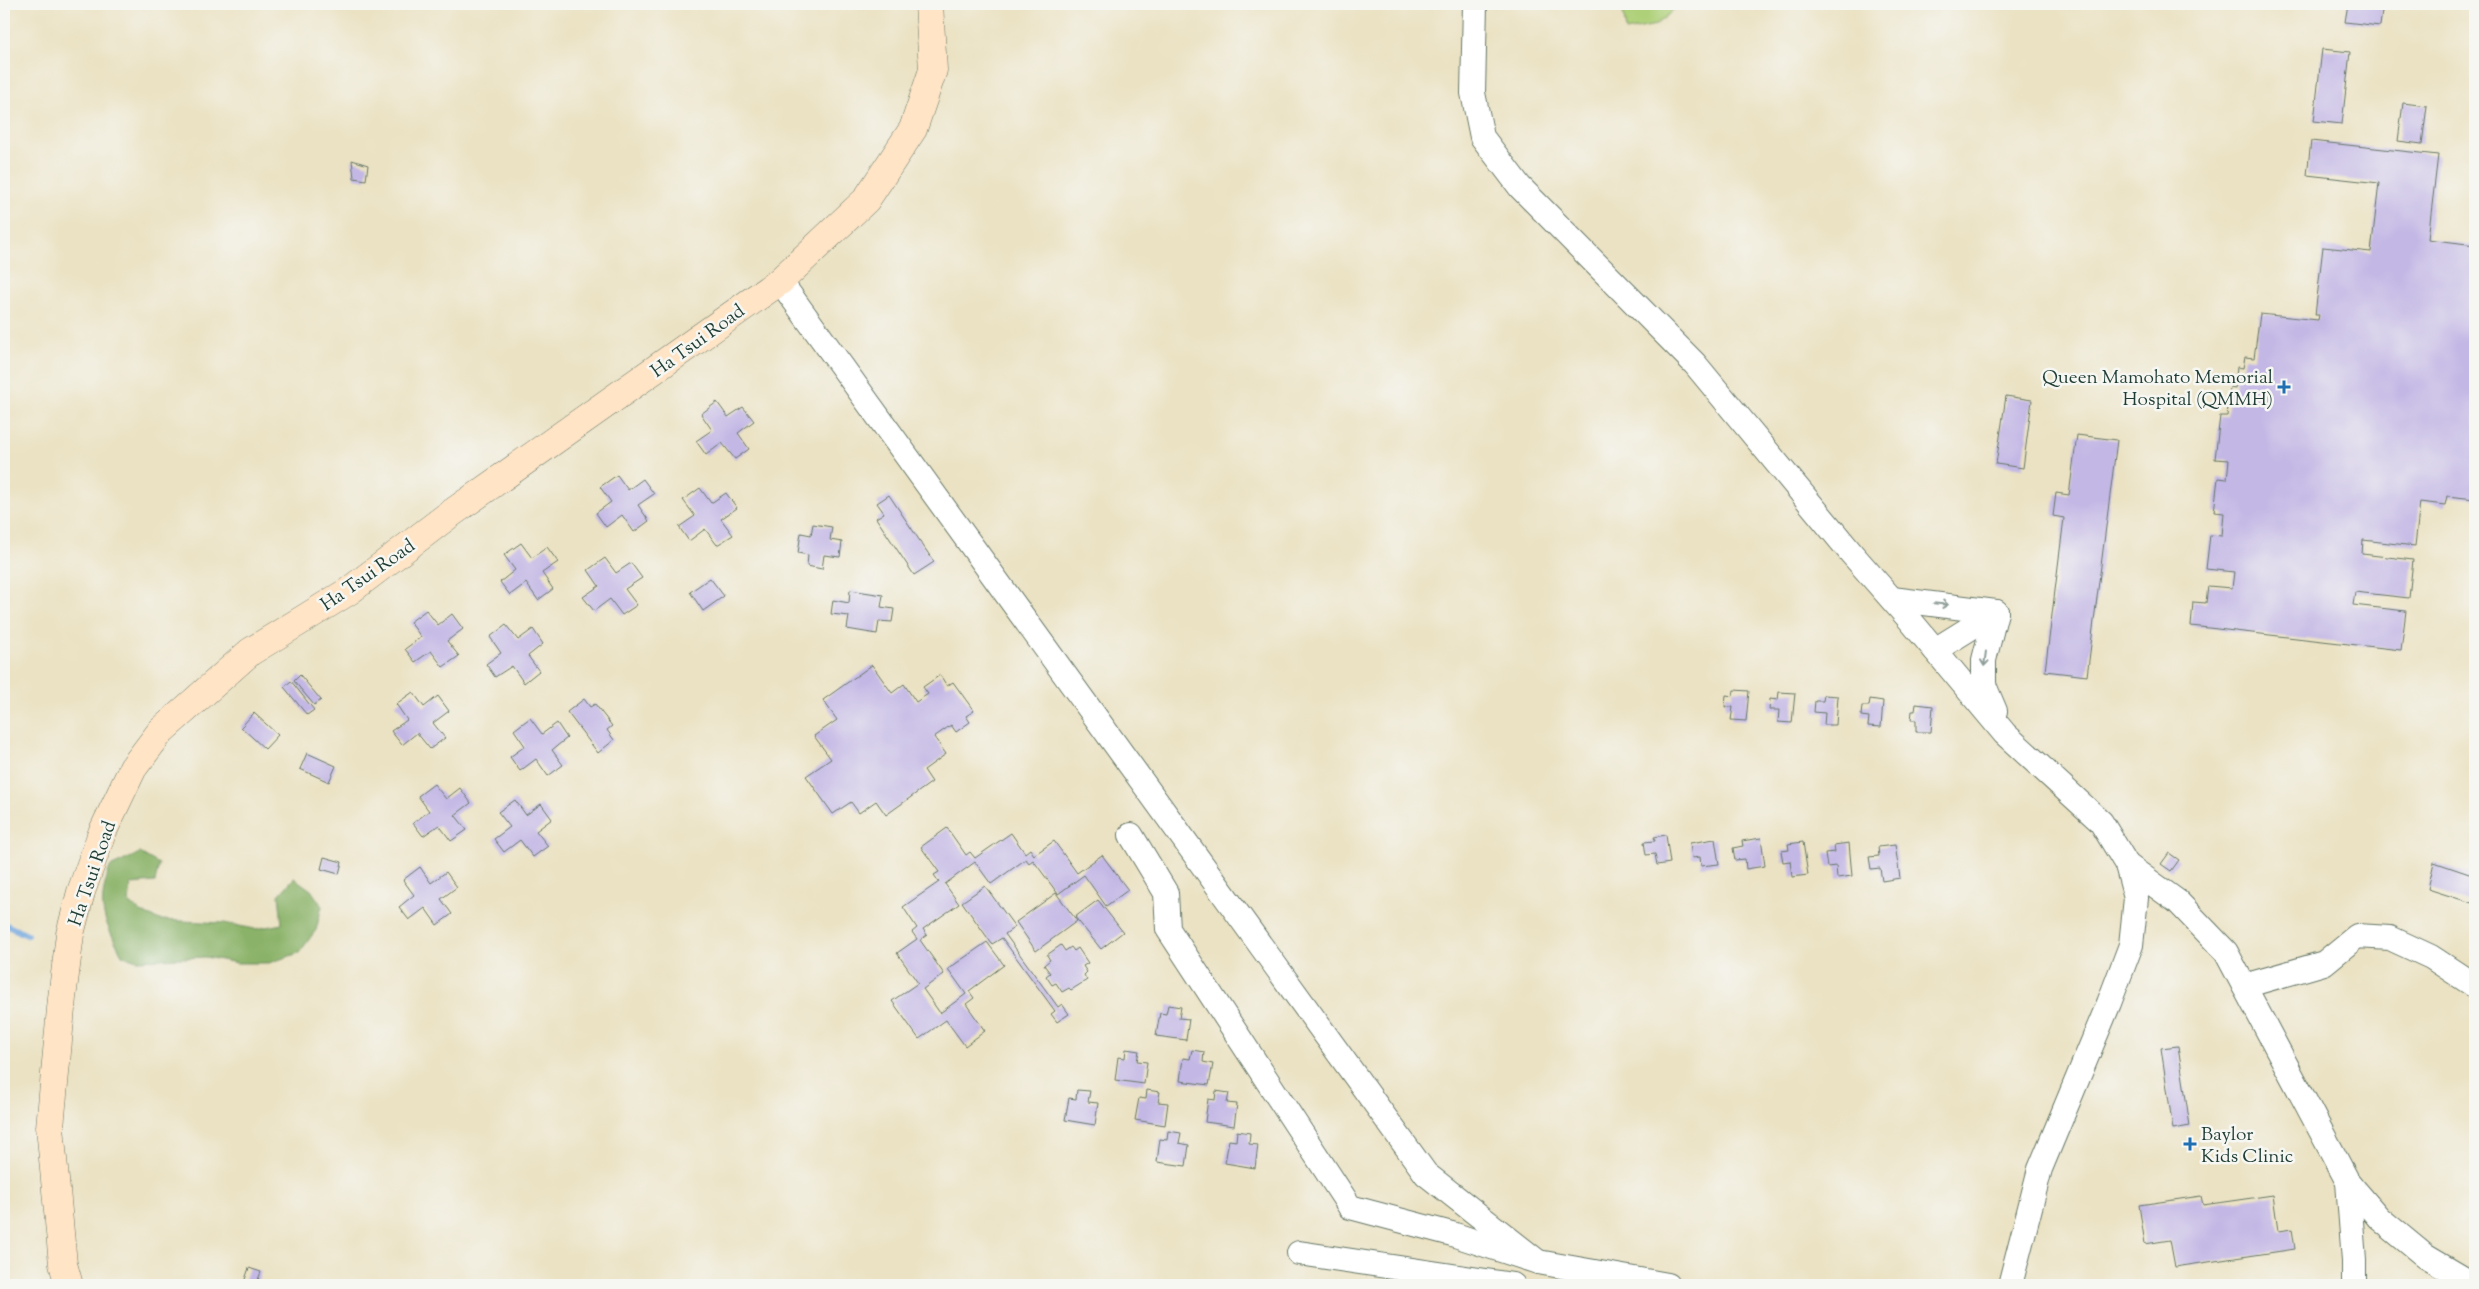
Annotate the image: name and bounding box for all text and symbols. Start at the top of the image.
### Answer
street label: Ha Tsui Road [646,299,751,385]
place label: Queen Mamohato Memorial Hospital (QMMH) [2042,365,2273,414]
marker: Queen Mamohato Memorial Hospital (QMMH) [2277,380,2291,394]
street label: Ha Tsui Road [316,533,421,619]
one-way arrow [1932,599,1948,609]
one-way arrow [1980,651,1990,667]
street label: Ha Tsui Road [63,817,124,930]
place label: Baylor Kids Clinic [2201,1122,2294,1171]
marker: Baylor Kids Clinic [2183,1137,2197,1151]

